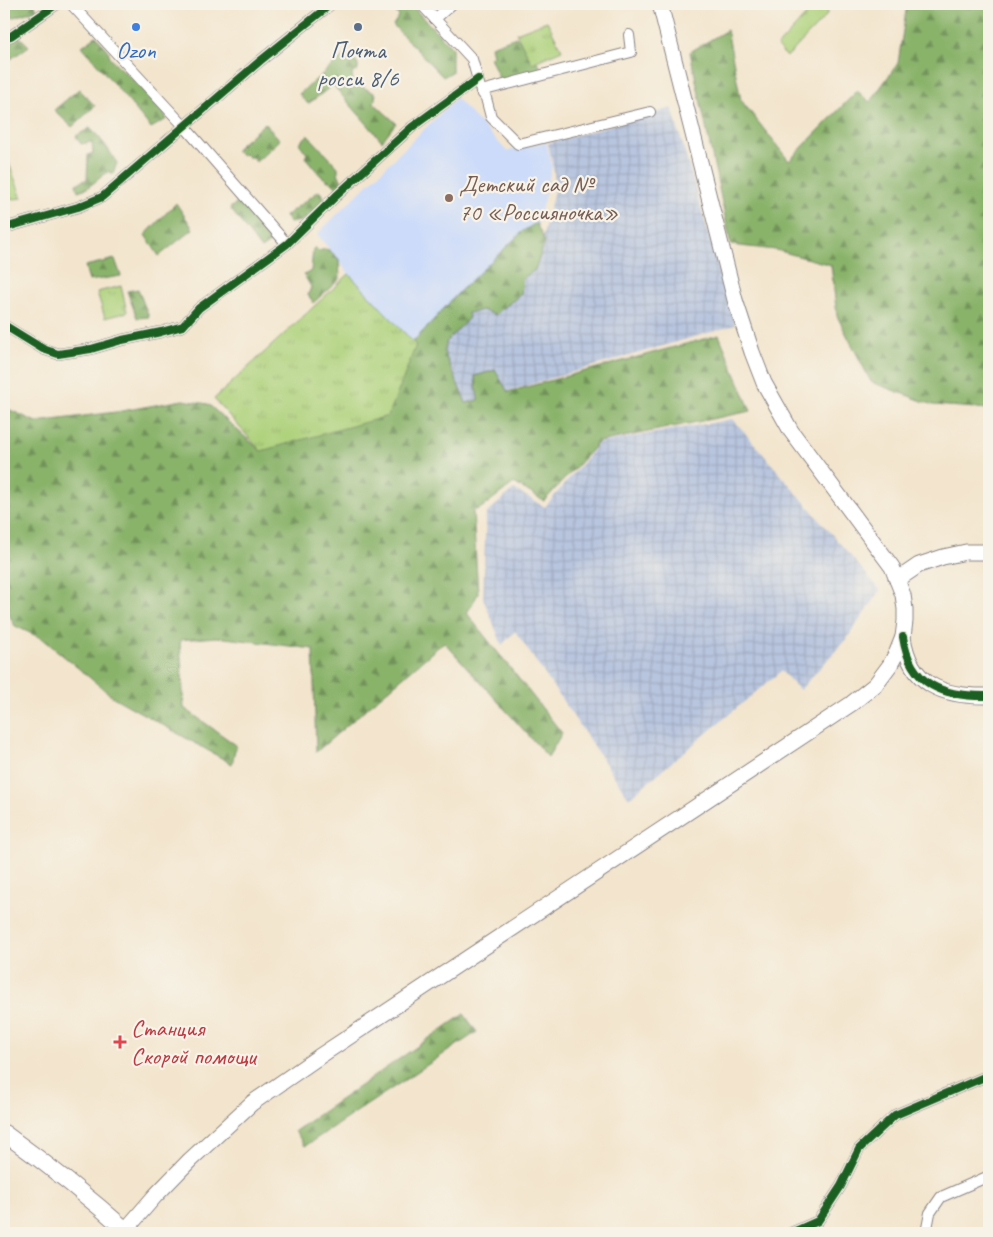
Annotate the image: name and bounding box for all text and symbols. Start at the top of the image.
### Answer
marker: Ozon [130,21,142,33]
marker: Почта росси 8/6 [352,21,364,33]
place label: Ozon [116,35,156,65]
place label: Почта росси 8/6 [318,35,400,93]
place label: Детский сад № 70 «Россияночка» [459,169,619,227]
marker: Детский сад № 70 «Россияночка» [443,192,455,204]
place label: Станция Скорой помощи [131,1013,258,1071]
marker: Станция Скорой помощи [113,1035,127,1049]

